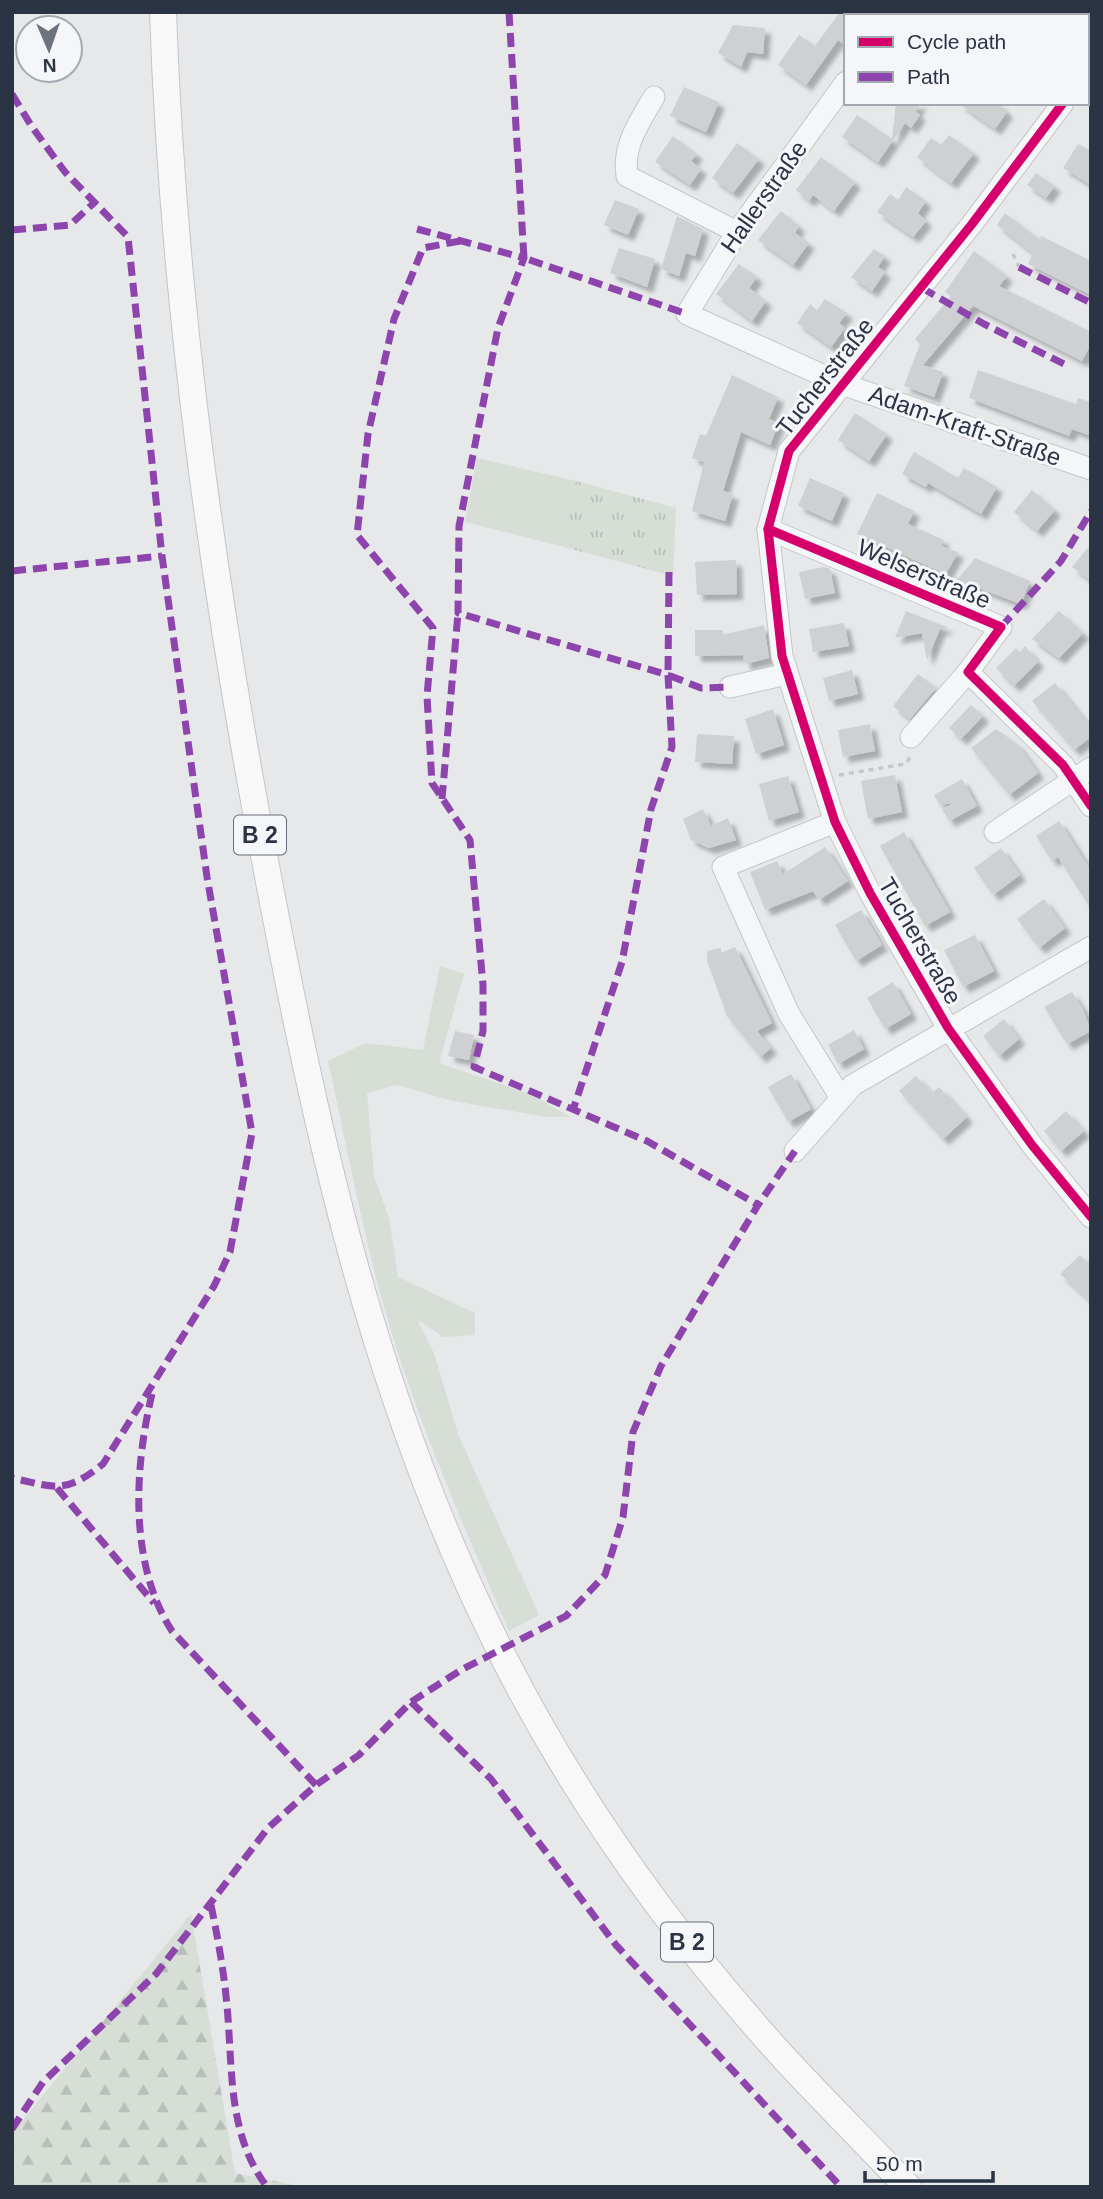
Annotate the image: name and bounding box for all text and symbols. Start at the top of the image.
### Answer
north arrow [14,14,84,84]
legend [844,14,1089,105]
text: Cycle path [907,30,1006,53]
text: N [42,55,57,76]
text: Path [907,65,950,88]
street label: Hallerstraße [715,135,812,258]
street label: Tucherstraße [770,312,879,441]
street label: Adam-Kraft-Straße [866,380,1065,471]
street label: Welserstraße [853,533,995,614]
road number: B 2 [234,816,286,855]
street label: Tucherstraße [873,873,968,1009]
road number: B 2 [661,1923,713,1962]
scale bar [865,2140,993,2184]
text: 50 m [876,2152,923,2175]

